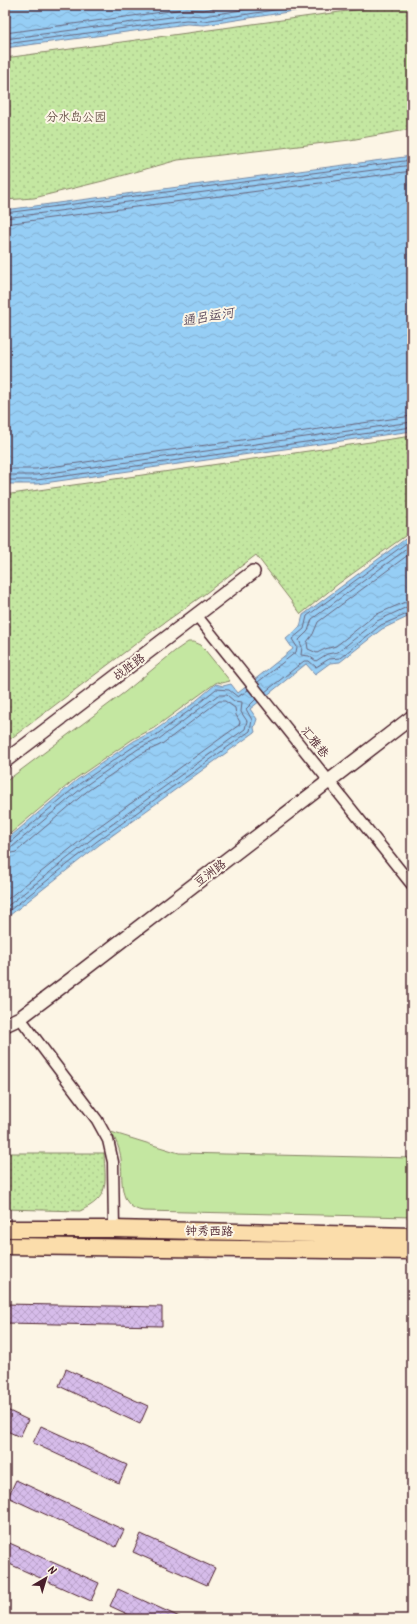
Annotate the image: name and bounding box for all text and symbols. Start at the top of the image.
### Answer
park label: 分水岛公园 [46,108,106,127]
water label: 通吕运河 [181,302,238,332]
street label: 战胜路 [109,649,149,686]
street label: 汇雅巷 [296,722,333,762]
street label: 豆洲路 [190,855,230,892]
street label: 钟秀西路 [185,1222,233,1241]
north arrow [26,1558,66,1598]
text: N [43,1562,60,1580]

